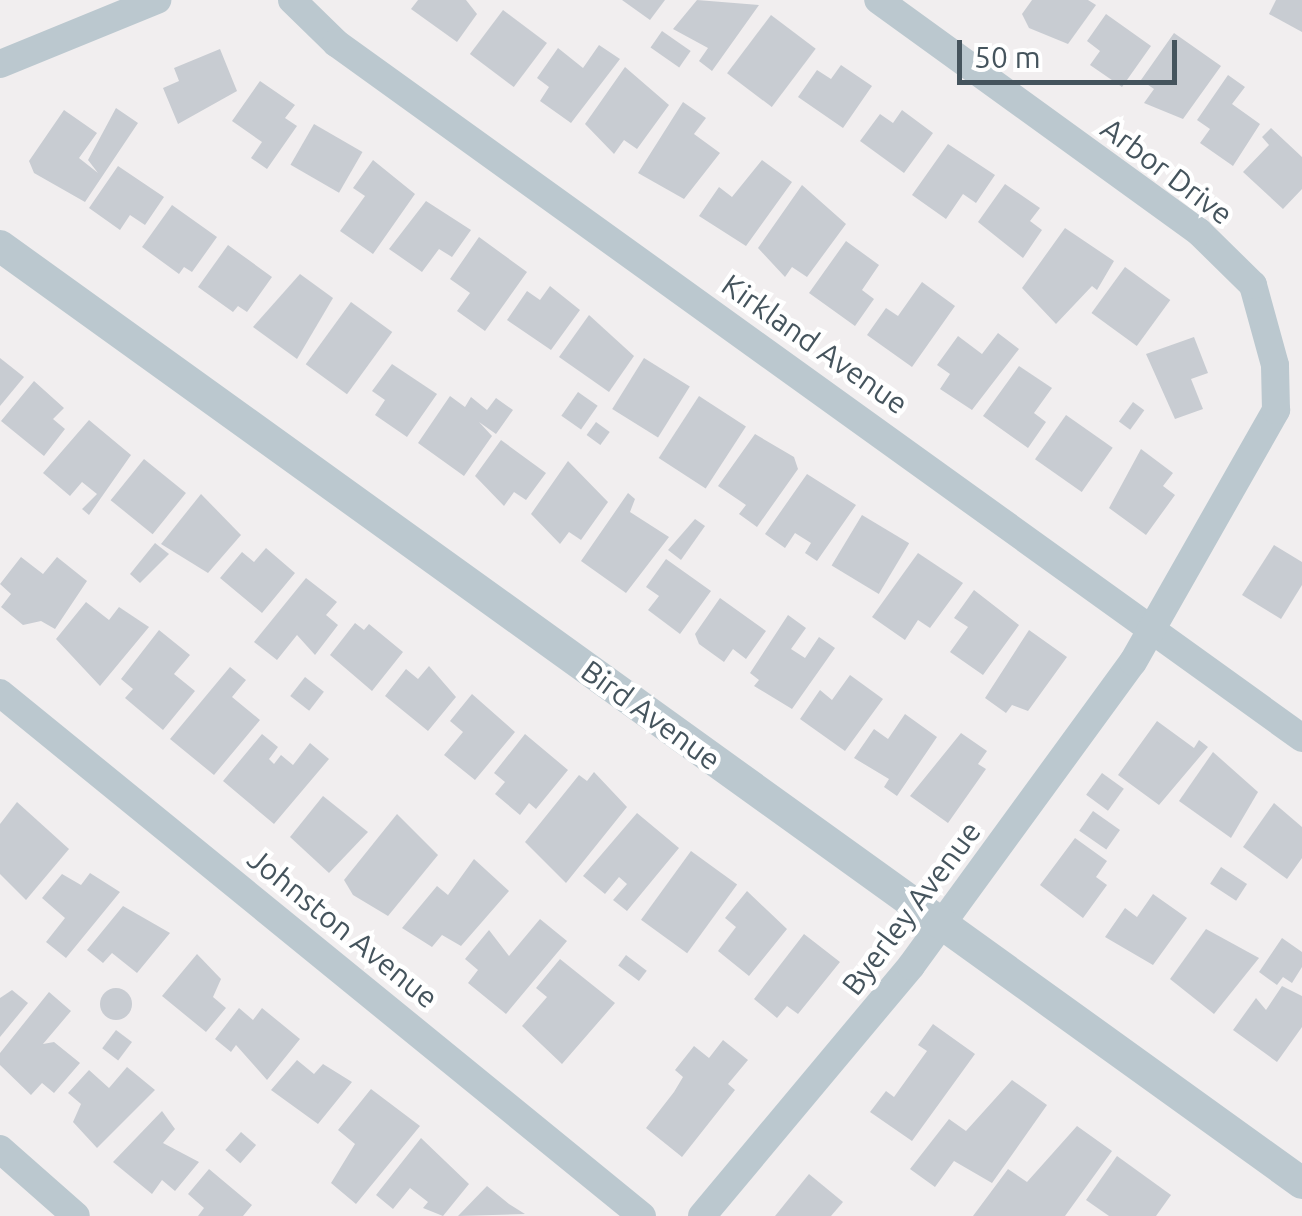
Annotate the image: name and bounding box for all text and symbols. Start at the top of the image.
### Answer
scale bar [962,20,1182,82]
text: 50 m [974,40,1041,74]
street label: Arbor Drive [1094,110,1240,232]
street label: Kirkland Avenue [715,267,915,421]
street label: Bird Avenue [574,652,728,778]
street label: Byerley Avenue [834,814,988,1002]
street label: Johnston Avenue [241,840,445,1016]

